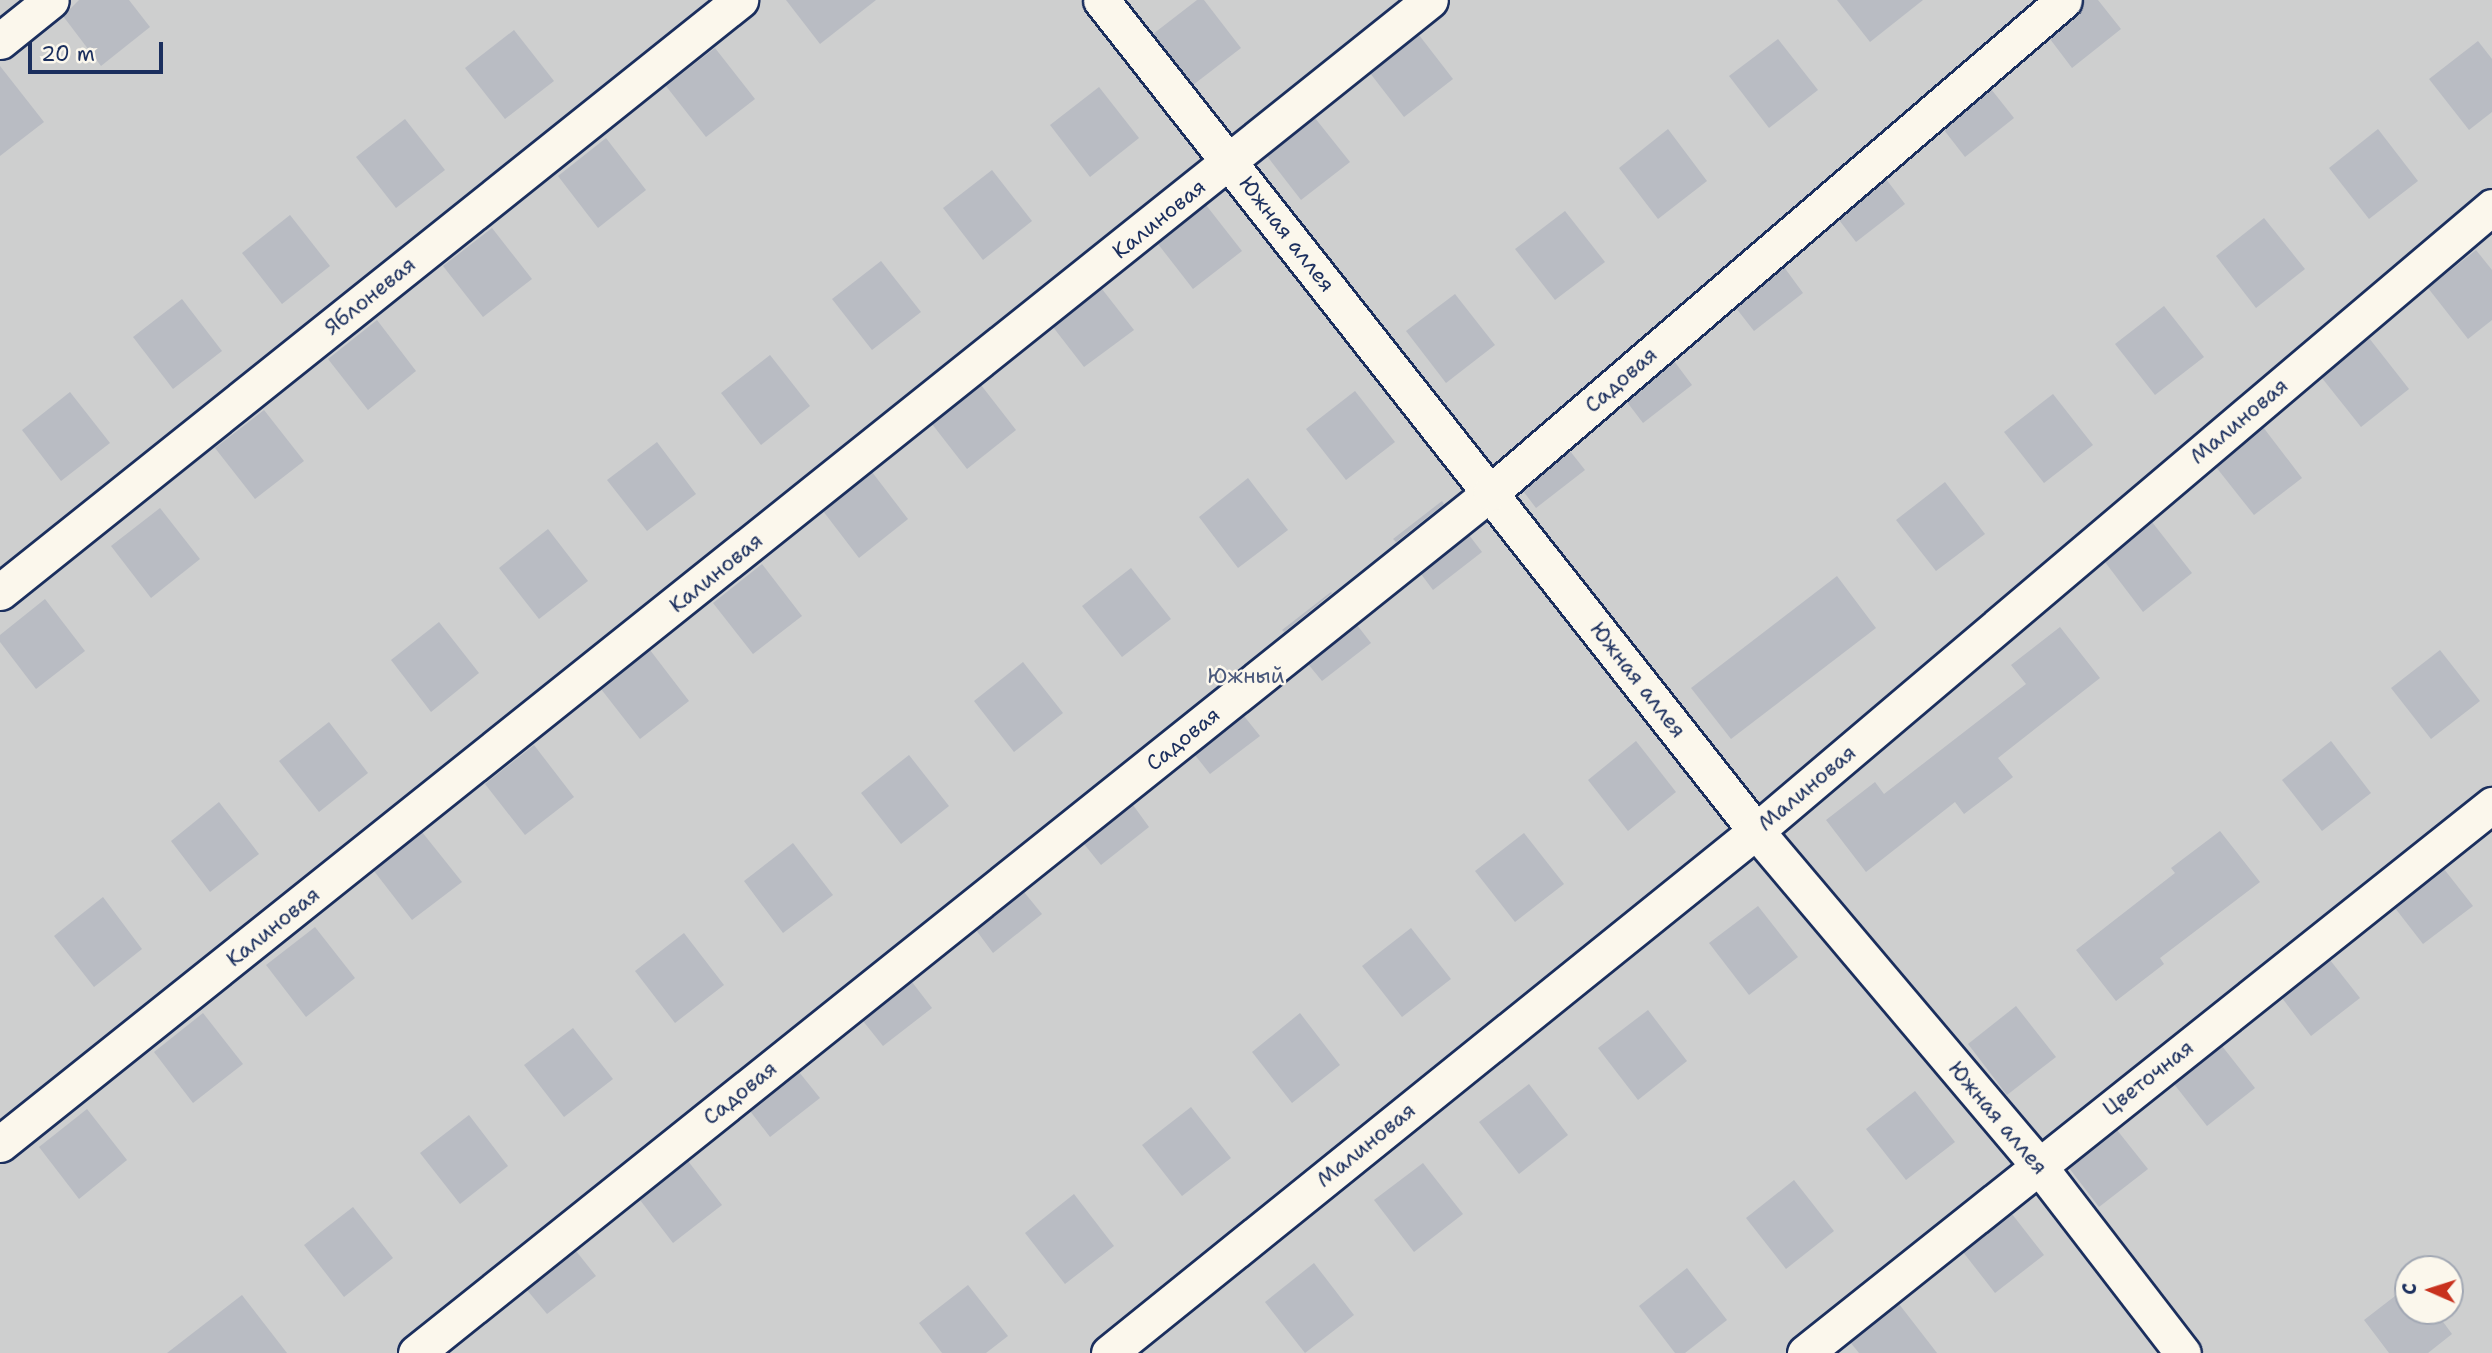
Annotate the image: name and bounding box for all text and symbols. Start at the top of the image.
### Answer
scale bar [32,28,166,72]
text: 20 m [41,40,95,68]
street label: Южная аллея [1234,171,1340,297]
street label: Калиновая [1107,174,1211,264]
street label: Яблоневая [320,252,420,340]
street label: Садовая [1580,342,1662,418]
street label: Малиновая [2185,373,2293,469]
street label: Калиновая [664,528,768,618]
street label: Южная аллея [1585,617,1691,743]
park label: Южный [1207,663,1285,689]
street label: Садовая [1141,702,1225,776]
street label: Малиновая [1753,740,1861,836]
street label: Калиновая [221,882,325,972]
street label: Цветочная [2098,1035,2198,1121]
street label: Садовая [698,1056,782,1130]
street label: Южная аллея [1943,1056,2053,1180]
street label: Малиновая [1311,1097,1421,1193]
north arrow [2394,1255,2464,1325]
text: С [2397,1283,2422,1295]

